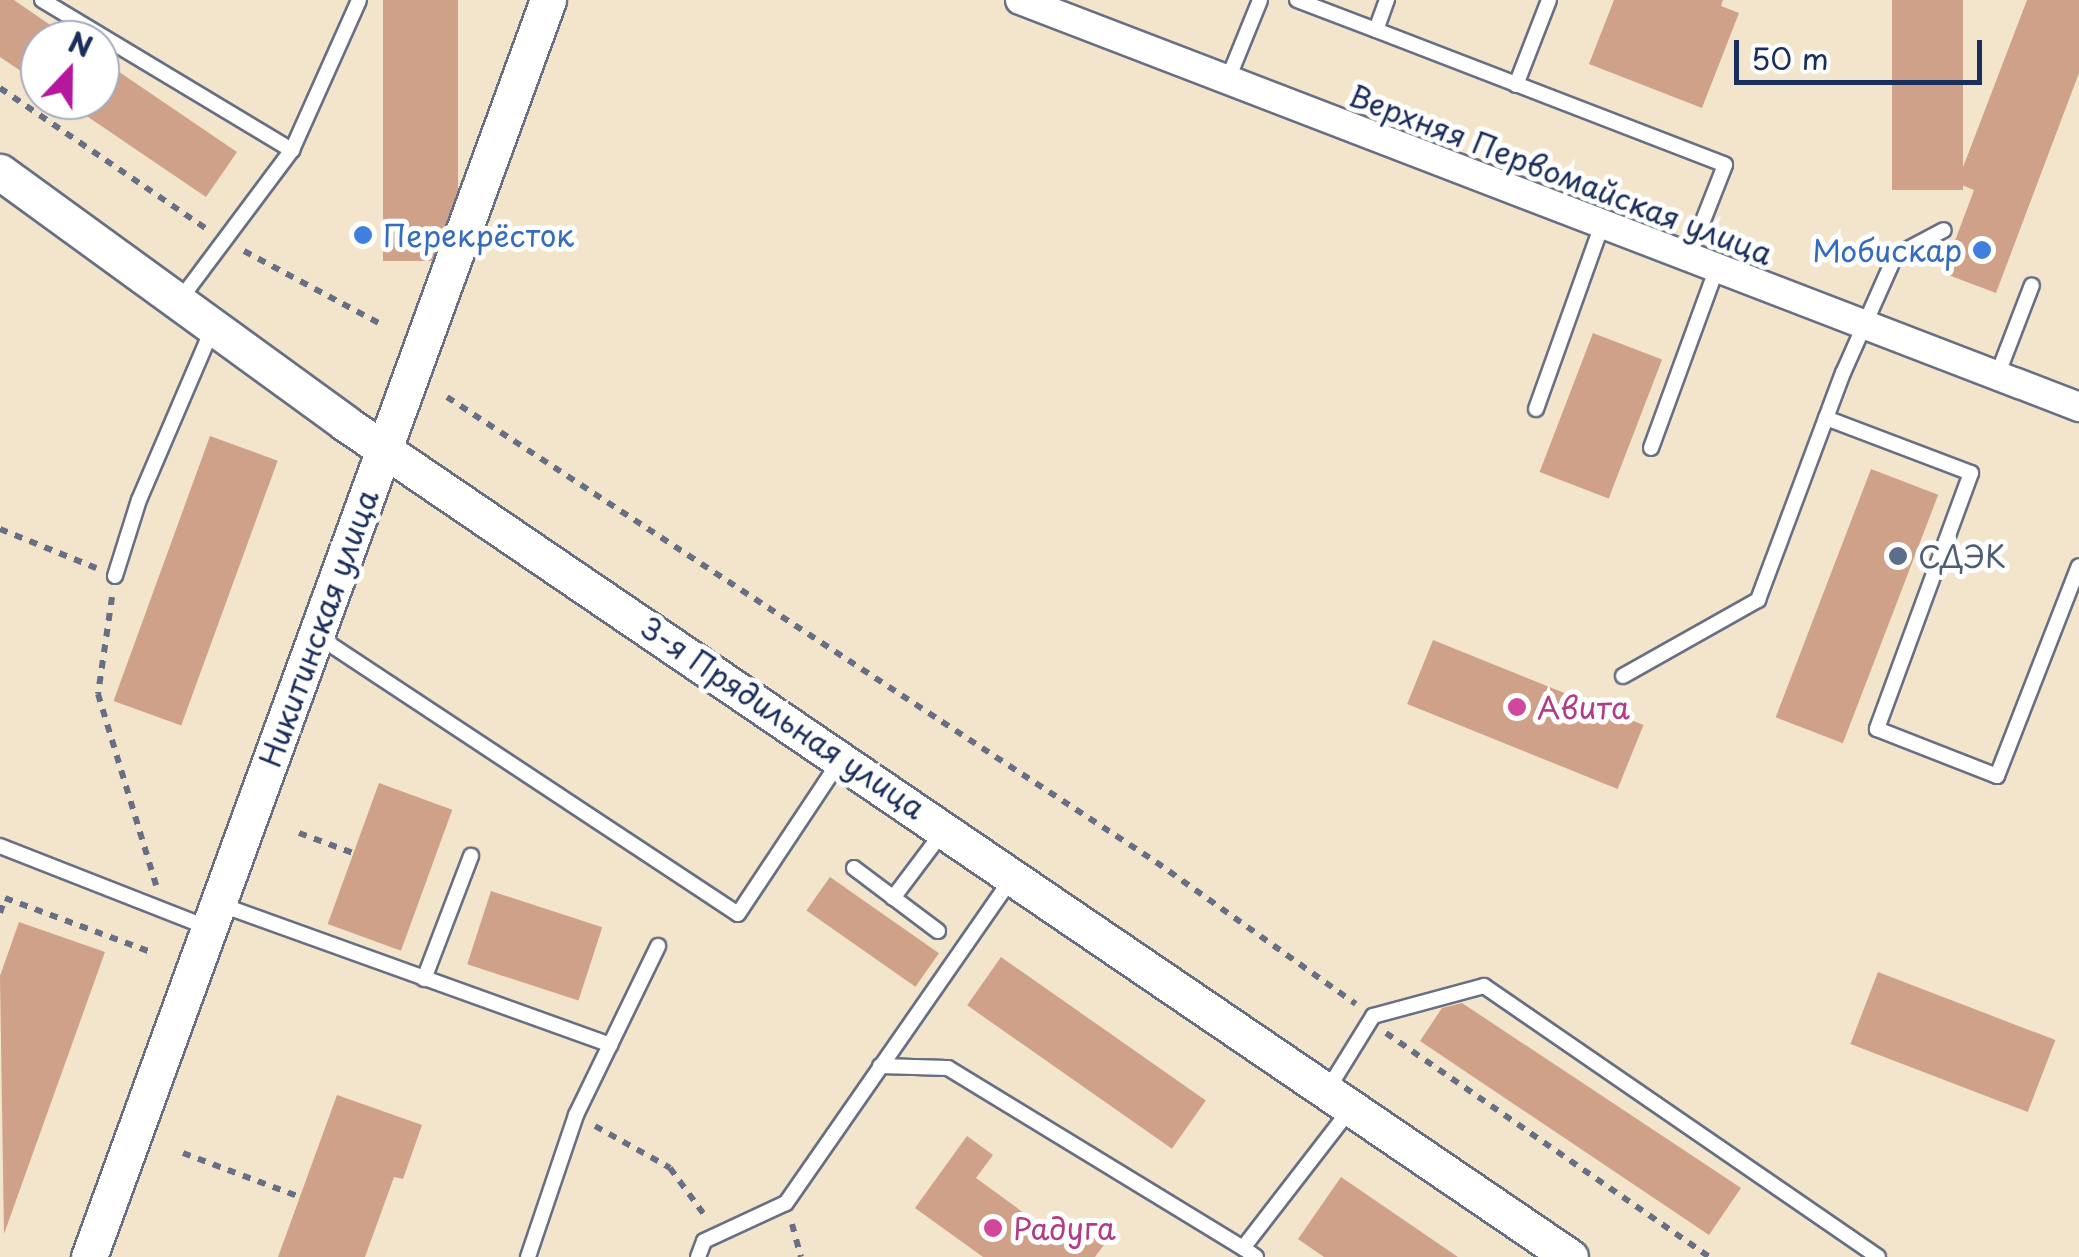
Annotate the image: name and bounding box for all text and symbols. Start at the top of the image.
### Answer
text: N [62,19,99,68]
north arrow [20,20,120,120]
scale bar [1739,20,1986,82]
text: 50 m [1751,35,1829,80]
street label: Верхняя Первомайская улица [1344,76,1778,272]
place label: Перекрёсток [383,217,574,253]
marker: Перекрёсток [352,224,374,246]
place label: Мобискар [1812,232,1962,268]
marker: Мобискар [1971,239,1993,261]
street label: Никитинская улица [251,484,385,772]
place label: СДЭК [1918,538,2006,574]
marker: СДЭК [1887,545,1909,567]
street label: 3-я Прядильная улица [633,608,933,826]
place label: Авита [1537,689,1630,725]
marker: Авита [1506,696,1528,718]
place label: Радуга [1013,1210,1116,1246]
marker: Радуга [982,1217,1004,1239]

